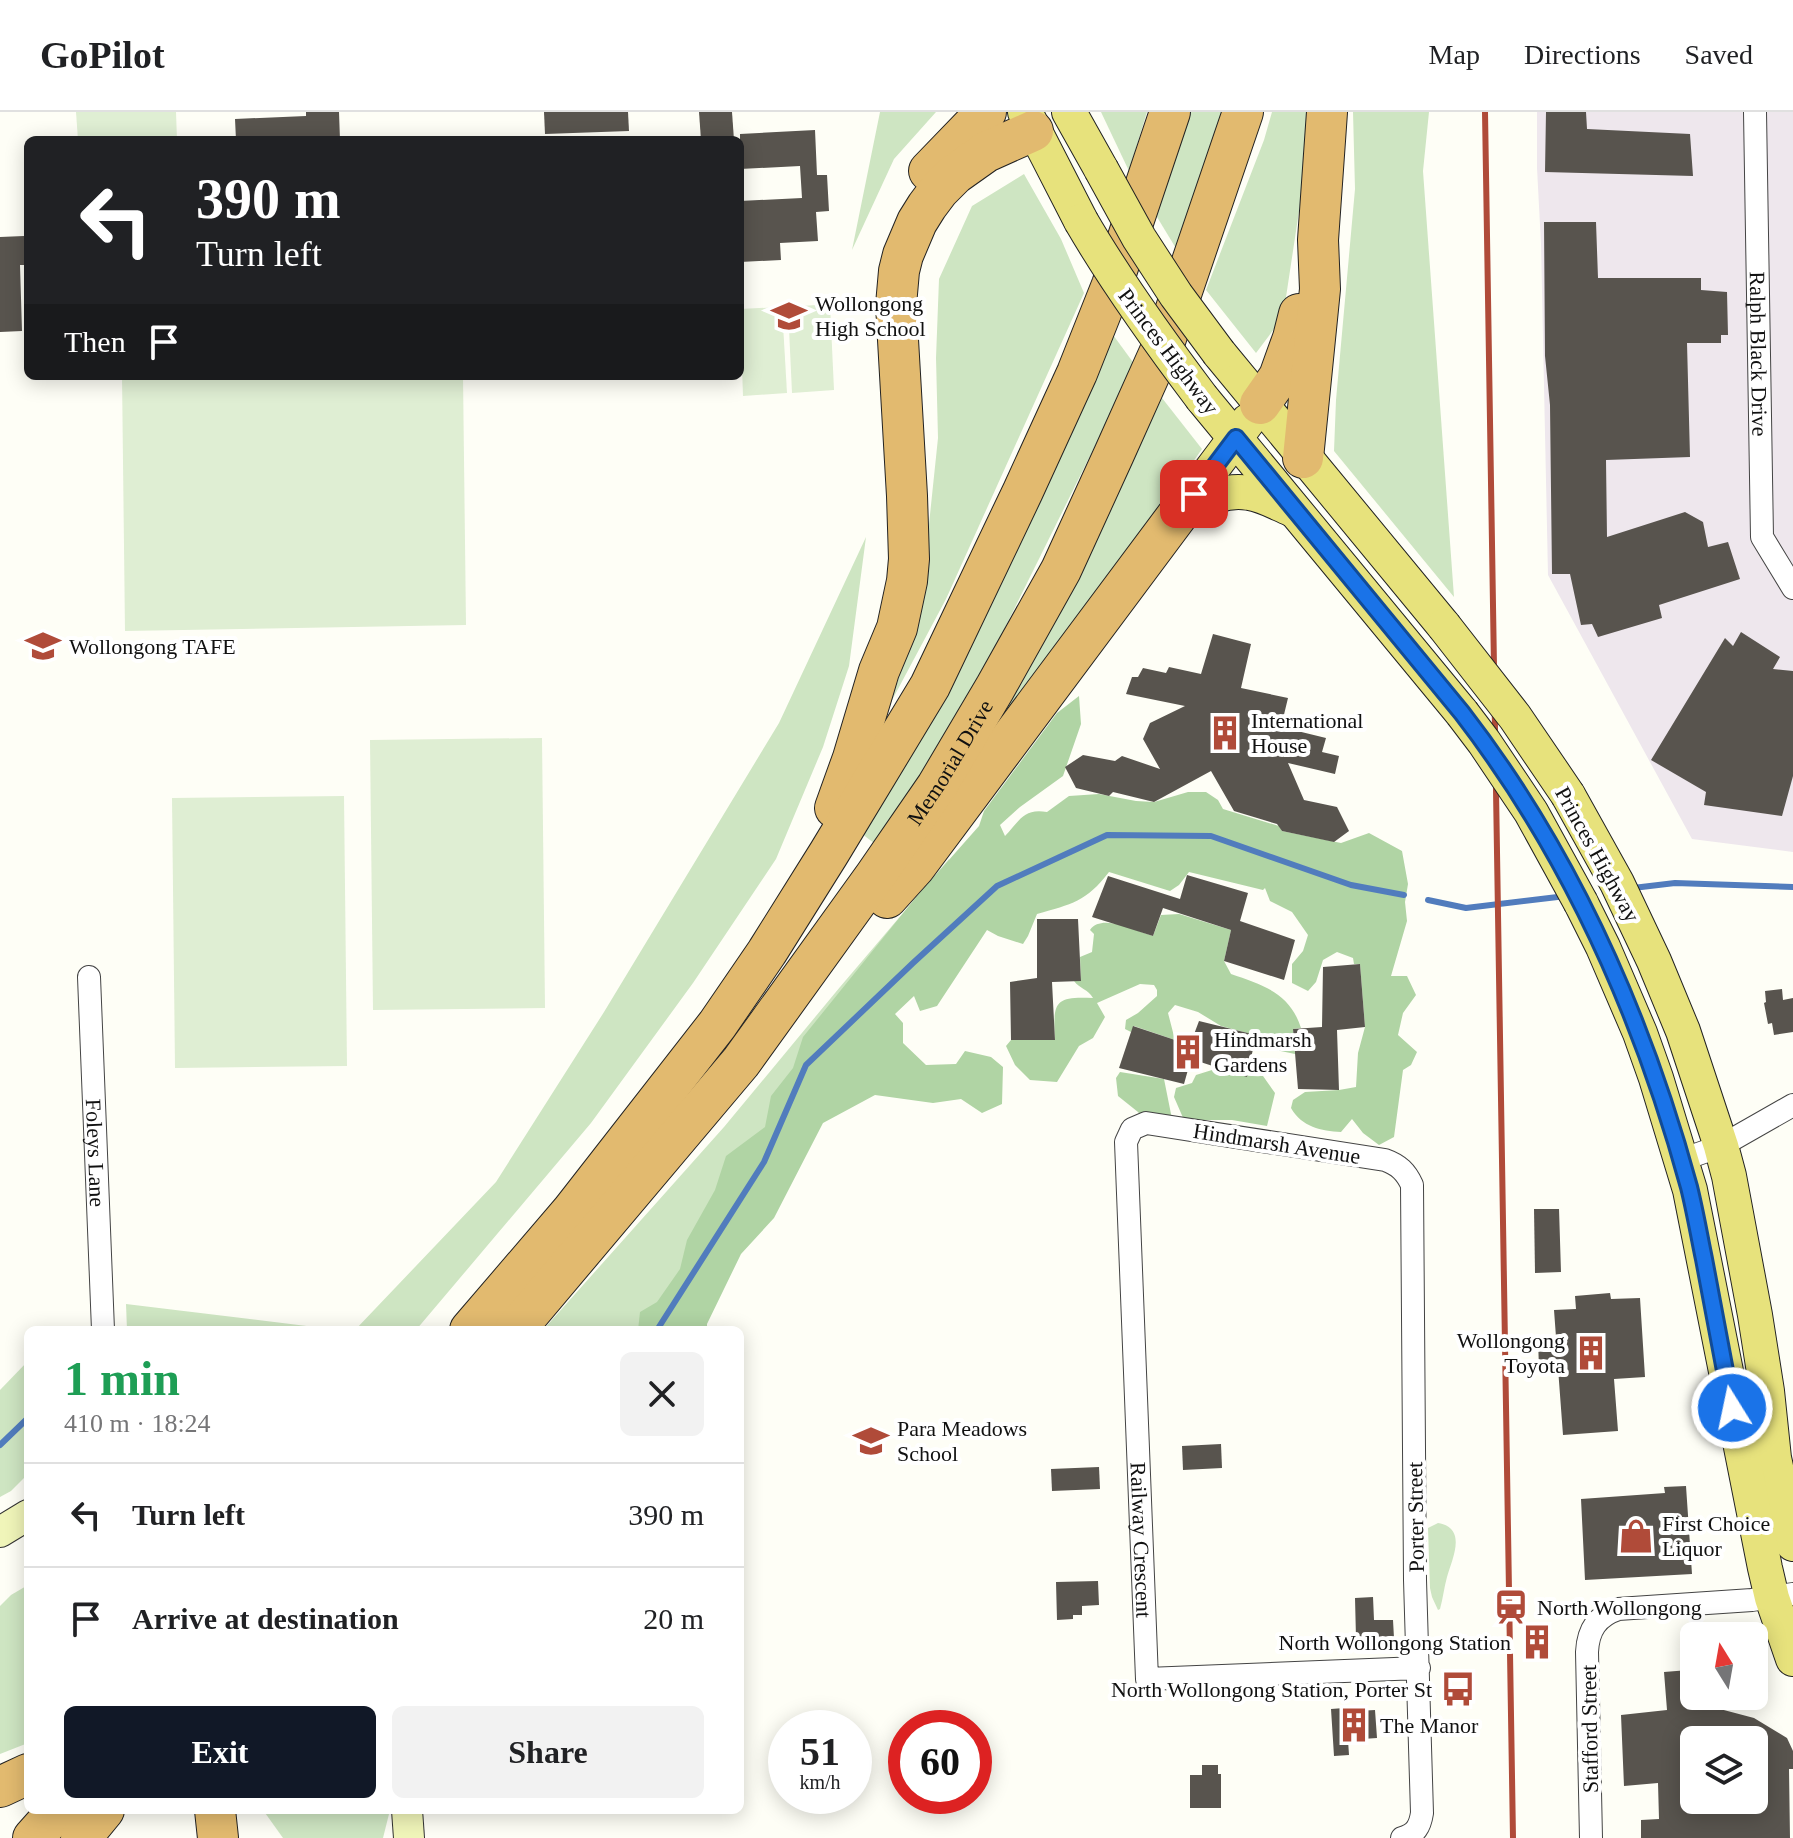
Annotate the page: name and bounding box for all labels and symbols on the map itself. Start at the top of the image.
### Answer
street label: Ralph Black Drive [1745,271,1772,437]
street label: Princes Highway [1113,284,1224,419]
place label: Wollongong High School [815,291,926,341]
school or university icon: Wollongong High School [770,297,808,335]
pin [1160,460,1228,528]
school or university icon: Wollongong TAFE [24,627,62,665]
place label: Wollongong TAFE [69,634,236,659]
street label: Memorial Drive [902,695,998,830]
place label: International House [1251,708,1363,758]
building icon: International House [1206,714,1244,752]
street label: Princes Highway [1550,782,1645,926]
place label: Hindmarsh Gardens [1214,1027,1312,1077]
building icon: Hindmarsh Gardens [1169,1033,1207,1071]
street label: Foleys Lane [81,1098,110,1207]
street label: Hindmarsh Avenue [1192,1118,1362,1169]
place label: Wollongong Toyota [1457,1328,1565,1378]
building icon: Wollongong Toyota [1572,1334,1610,1372]
position arrow [1690,1366,1774,1450]
place label: Para Meadows School [897,1416,1027,1466]
school or university icon: Para Meadows School [852,1422,890,1460]
street label: Porter Street [1402,1461,1429,1572]
street label: Railway Crescent [1126,1462,1157,1618]
place label: First Choice Liquor [1662,1511,1770,1561]
shop icon: First Choice Liquor [1617,1517,1655,1555]
station icon: North Wollongong [1492,1588,1530,1626]
place label: North Wollongong [1537,1595,1702,1620]
north arrow [1680,1622,1768,1710]
building icon: North Wollongong Station [1518,1623,1556,1661]
place label: North Wollongong Station [1279,1630,1511,1655]
street label: Stafford Street [1576,1665,1603,1793]
bus stop icon: North Wollongong Station, Porter St [1439,1670,1477,1708]
place label: North Wollongong Station, Porter St [1111,1677,1432,1702]
building icon: The Manor [1335,1706,1373,1744]
speed limit sign: 60 [888,1710,992,1814]
place label: The Manor [1380,1713,1479,1738]

